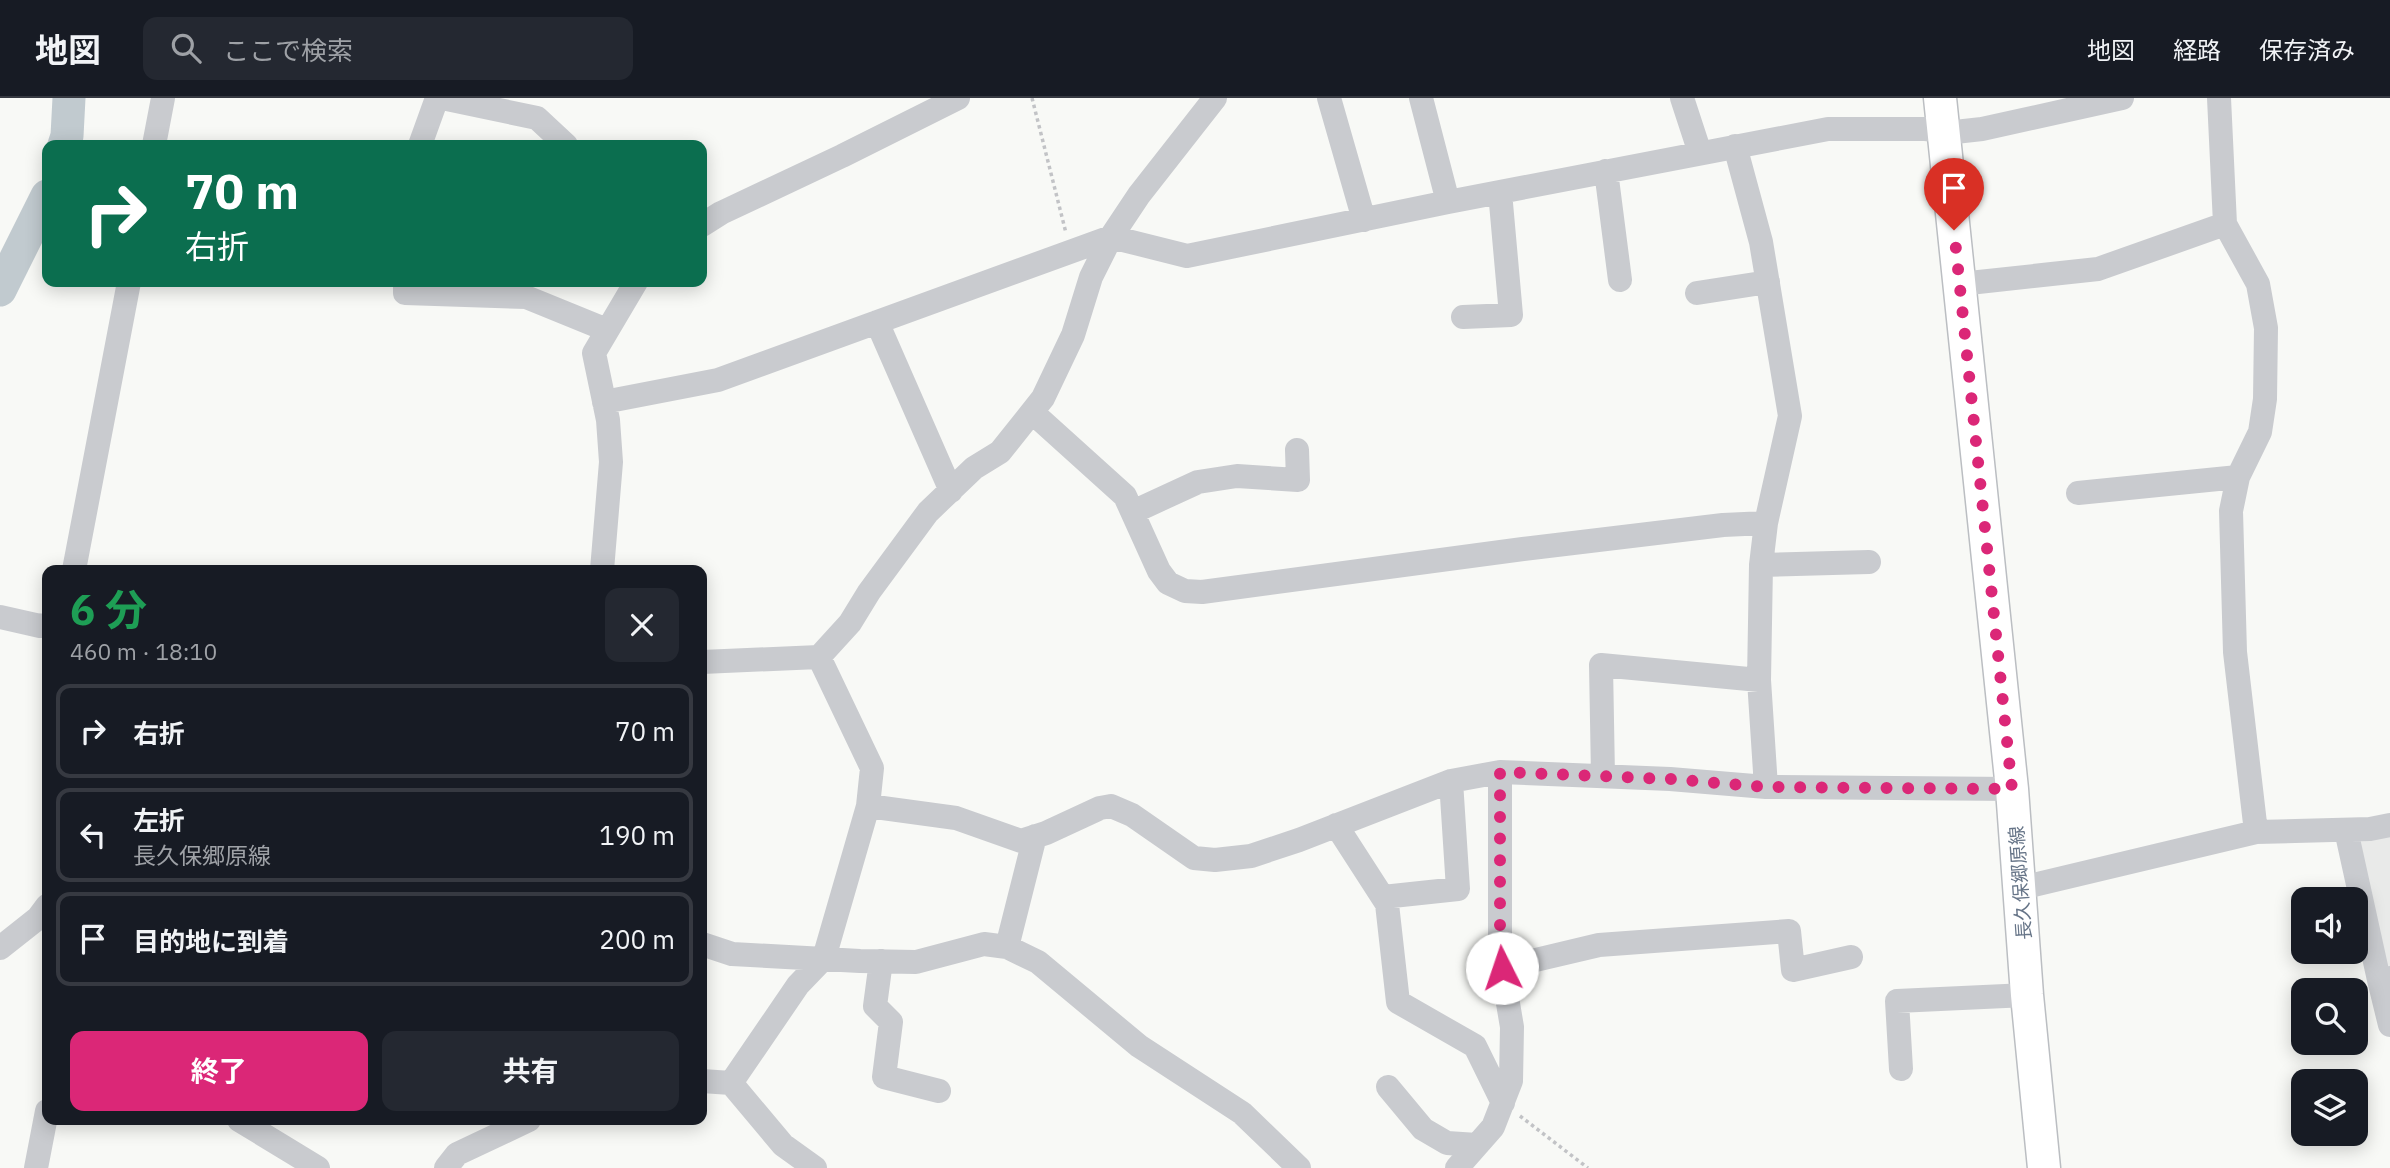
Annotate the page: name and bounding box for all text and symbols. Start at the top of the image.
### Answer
search box [143,17,633,80]
text: 地図 [35,28,101,71]
icon: search [167,29,205,67]
text: ここで検索 [223,33,353,67]
text: 地図 [2087,34,2135,66]
text: 経路 [2173,34,2221,66]
text: 保存済み [2259,34,2355,66]
pin [1924,158,1984,230]
text: 70 m [185,159,299,222]
icon: right [70,168,161,259]
icon: arrive [1935,169,1973,207]
text: 右折 [185,225,249,267]
text: 6 分 [70,582,147,637]
button: close [605,588,679,662]
text: 460 m · 18:10 [70,636,217,666]
icon: right [74,712,112,750]
text: 70 m [615,714,675,748]
text: 右折 [133,716,185,750]
text: 左折 [133,803,185,837]
icon: left [74,816,112,854]
text: 190 m [599,818,675,852]
street label: 長久保郷原線 [2004,825,2036,941]
text: 長久保郷原線 [133,840,271,870]
map controls [2291,887,2368,1146]
button: sound [2291,887,2368,964]
icon: arrive [74,920,112,958]
text: 200 m [599,922,675,956]
text: 目的地に到着 [133,924,289,958]
position arrow [1465,931,1539,1005]
button: search [2291,978,2368,1055]
button: 終了 [70,1031,368,1111]
button: 共有 [382,1031,679,1111]
button: layers [2291,1069,2368,1146]

